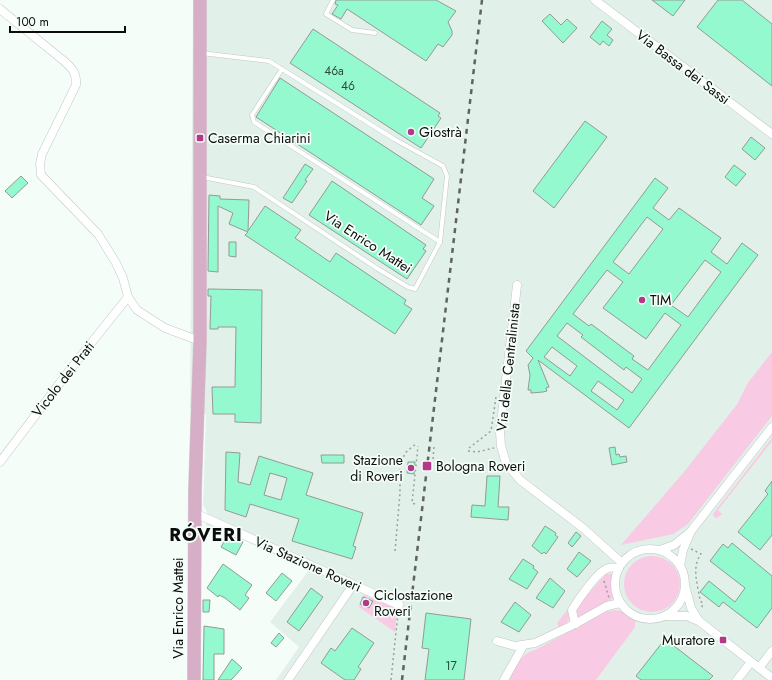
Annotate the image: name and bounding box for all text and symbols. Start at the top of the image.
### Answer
scale bar [10,8,125,34]
text: 100 m [16,13,49,31]
street label: Via Bassa dei Sassi [632,25,734,109]
house number: 46a [324,62,344,80]
house number: 46 [341,77,355,95]
place label: Giostrà [419,122,462,142]
marker: Giostrà [406,127,416,137]
place label: Caserma Chiarini [208,128,311,148]
marker: Caserma Chiarini [195,133,205,143]
street label: Via Enrico Mattei [320,206,416,278]
place label: TIM [650,290,671,310]
marker: TIM [637,295,647,305]
street label: Via della Centralinista [491,302,525,432]
street label: Vicolo dei Prati [27,337,99,421]
place label: Stazione di Roveri [350,450,403,486]
place label: Bologna Roveri [436,456,525,476]
marker: Bologna Roveri [421,460,433,472]
marker: Stazione di Roveri [406,463,416,473]
district label: RÓVERI [169,522,243,548]
street label: Via Stazione Roveri [251,531,365,597]
street label: Via Enrico Mattei [168,557,188,659]
place label: Ciclostazione Roveri [374,585,453,621]
marker: Ciclostazione Roveri [361,598,371,608]
place label: Muratore [662,630,715,650]
marker: Muratore [718,635,728,645]
house number: 17 [445,657,458,675]

